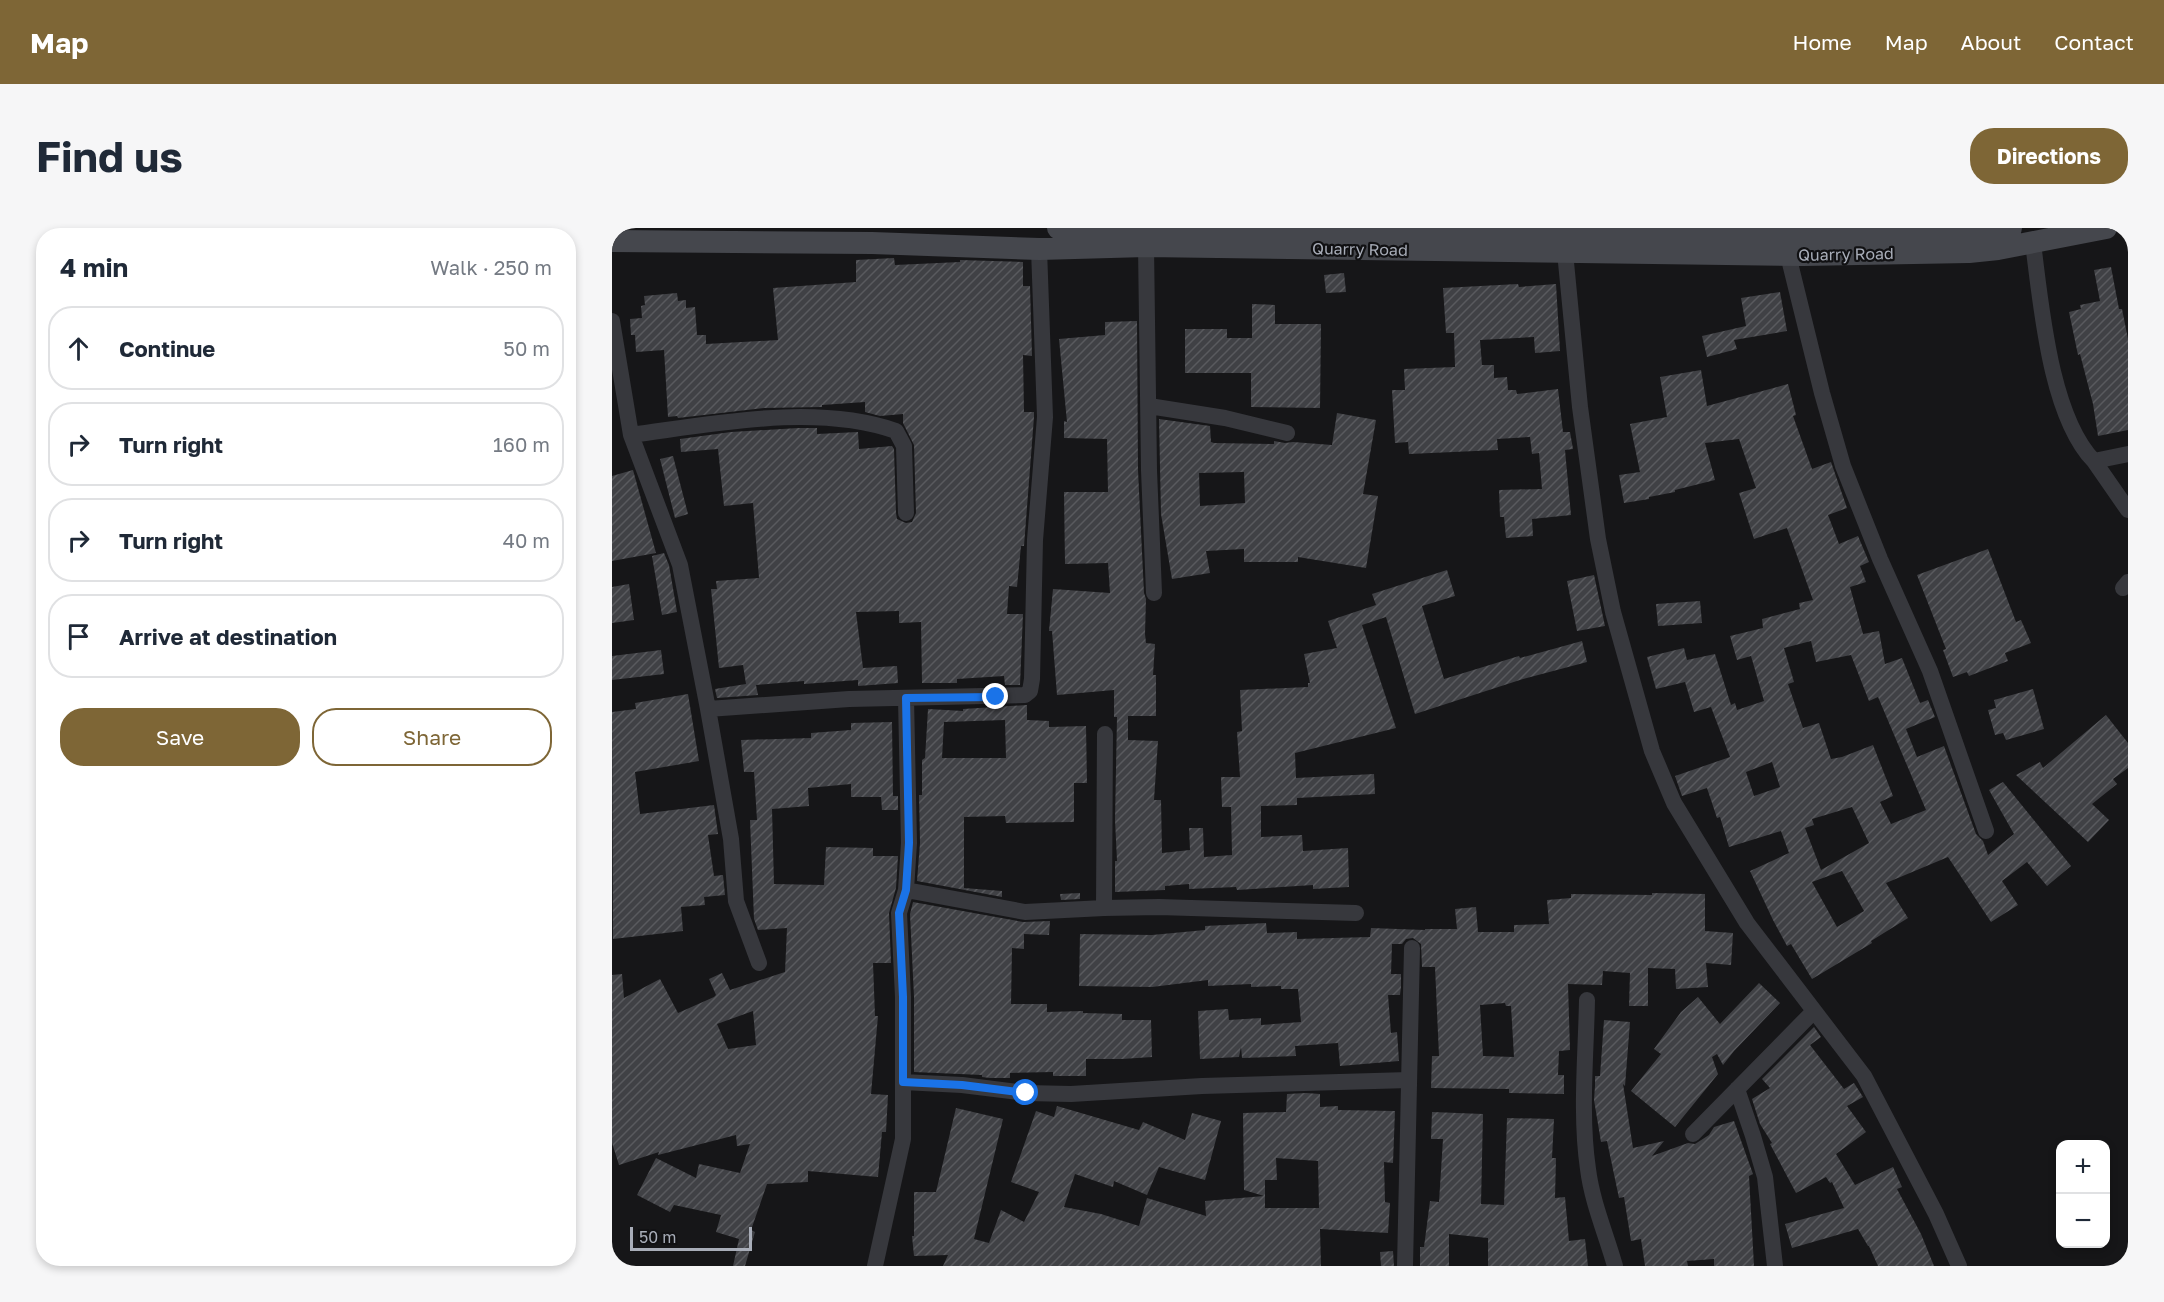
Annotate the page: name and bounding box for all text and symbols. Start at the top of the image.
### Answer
text: Map [30,26,88,59]
text: Home [1792,29,1852,55]
text: Map [1885,29,1928,55]
text: About [1961,29,2021,55]
text: Contact [2054,29,2134,55]
button: Directions [1970,128,2128,184]
text: Find us [36,131,183,181]
street label: Quarry Road [1312,238,1408,260]
street label: Quarry Road [1798,243,1894,265]
text: 4 min [60,252,128,283]
text: Walk · 250 m [430,255,552,279]
icon: ahead [62,332,95,365]
text: Continue [119,335,215,362]
text: 50 m [503,336,550,360]
icon: right [62,428,95,461]
text: Turn right [119,431,223,458]
text: 160 m [493,432,550,456]
icon: right [62,524,95,557]
text: Turn right [119,527,223,554]
text: 40 m [503,528,550,552]
icon: arrive [62,620,95,653]
text: Arrive at destination [119,623,337,650]
route end [982,683,1008,709]
button: Save [60,708,300,766]
button: Share [312,708,552,766]
route start [1012,1079,1038,1105]
map controls [2056,1140,2110,1248]
button: + [2056,1140,2110,1194]
button: − [2056,1194,2110,1248]
scale bar [630,1224,752,1252]
text: 50 m [639,1227,676,1247]

